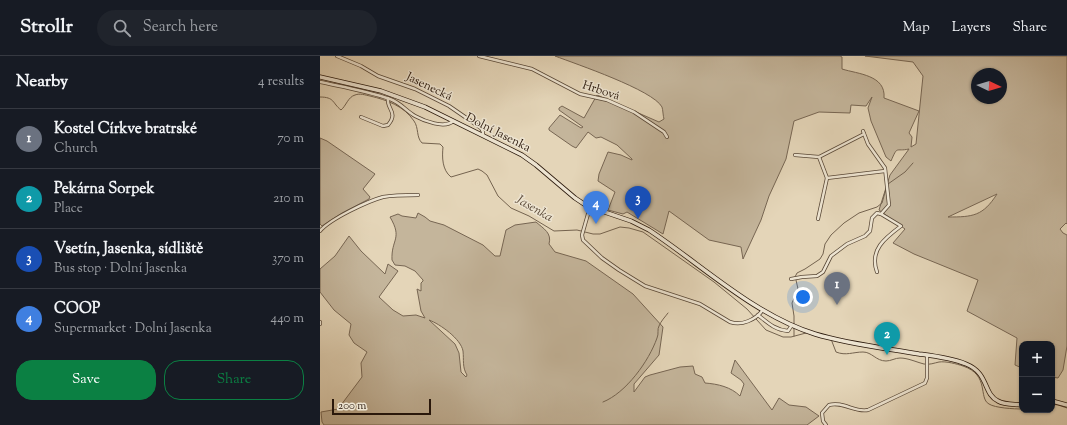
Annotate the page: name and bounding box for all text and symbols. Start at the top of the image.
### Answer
search box [97,10,377,46]
text: Strollr [20,14,73,41]
icon: search [111,17,133,39]
text: Search here [143,17,218,38]
text: Map [903,18,930,38]
text: Layers [952,18,990,38]
text: Share [1012,18,1047,38]
street label: Jasenecká [402,68,456,106]
north arrow [971,68,1007,104]
text: Nearby [16,70,68,94]
text: 4 results [258,73,304,91]
street label: Hrbová [580,76,623,106]
street label: Dolní Jasenka [462,109,534,157]
text: Kostel Církve bratrské [54,119,197,140]
text: 1 [27,130,31,148]
text: 70 m [277,130,304,148]
text: Church [54,140,98,158]
text: Pekárna Sorpek [54,179,154,200]
pin: 3 [625,186,651,219]
text: 2 [26,190,32,208]
text: 210 m [273,190,304,208]
water label: Jasenka [511,191,556,227]
pin: 4 [583,191,609,224]
text: Place [54,200,83,218]
text: Vsetín, Jasenka, sídliště [54,239,203,260]
text: 3 [26,250,32,268]
text: 370 m [272,250,304,268]
text: Bus stop · Dolní Jasenka [54,260,187,278]
pin: 1 [824,272,850,305]
your location [793,287,813,307]
text: COOP [54,299,100,320]
text: 4 [26,310,32,328]
text: 440 m [271,310,304,328]
text: Supermarket · Dolní Jasenka [54,320,212,338]
pin: 2 [874,322,900,355]
map controls [1019,341,1055,413]
button: + [1019,341,1055,377]
button: Save [16,360,156,400]
button: Share [164,360,304,400]
button: − [1019,377,1055,413]
scale bar [332,397,431,416]
text: 200 m [338,398,366,414]

